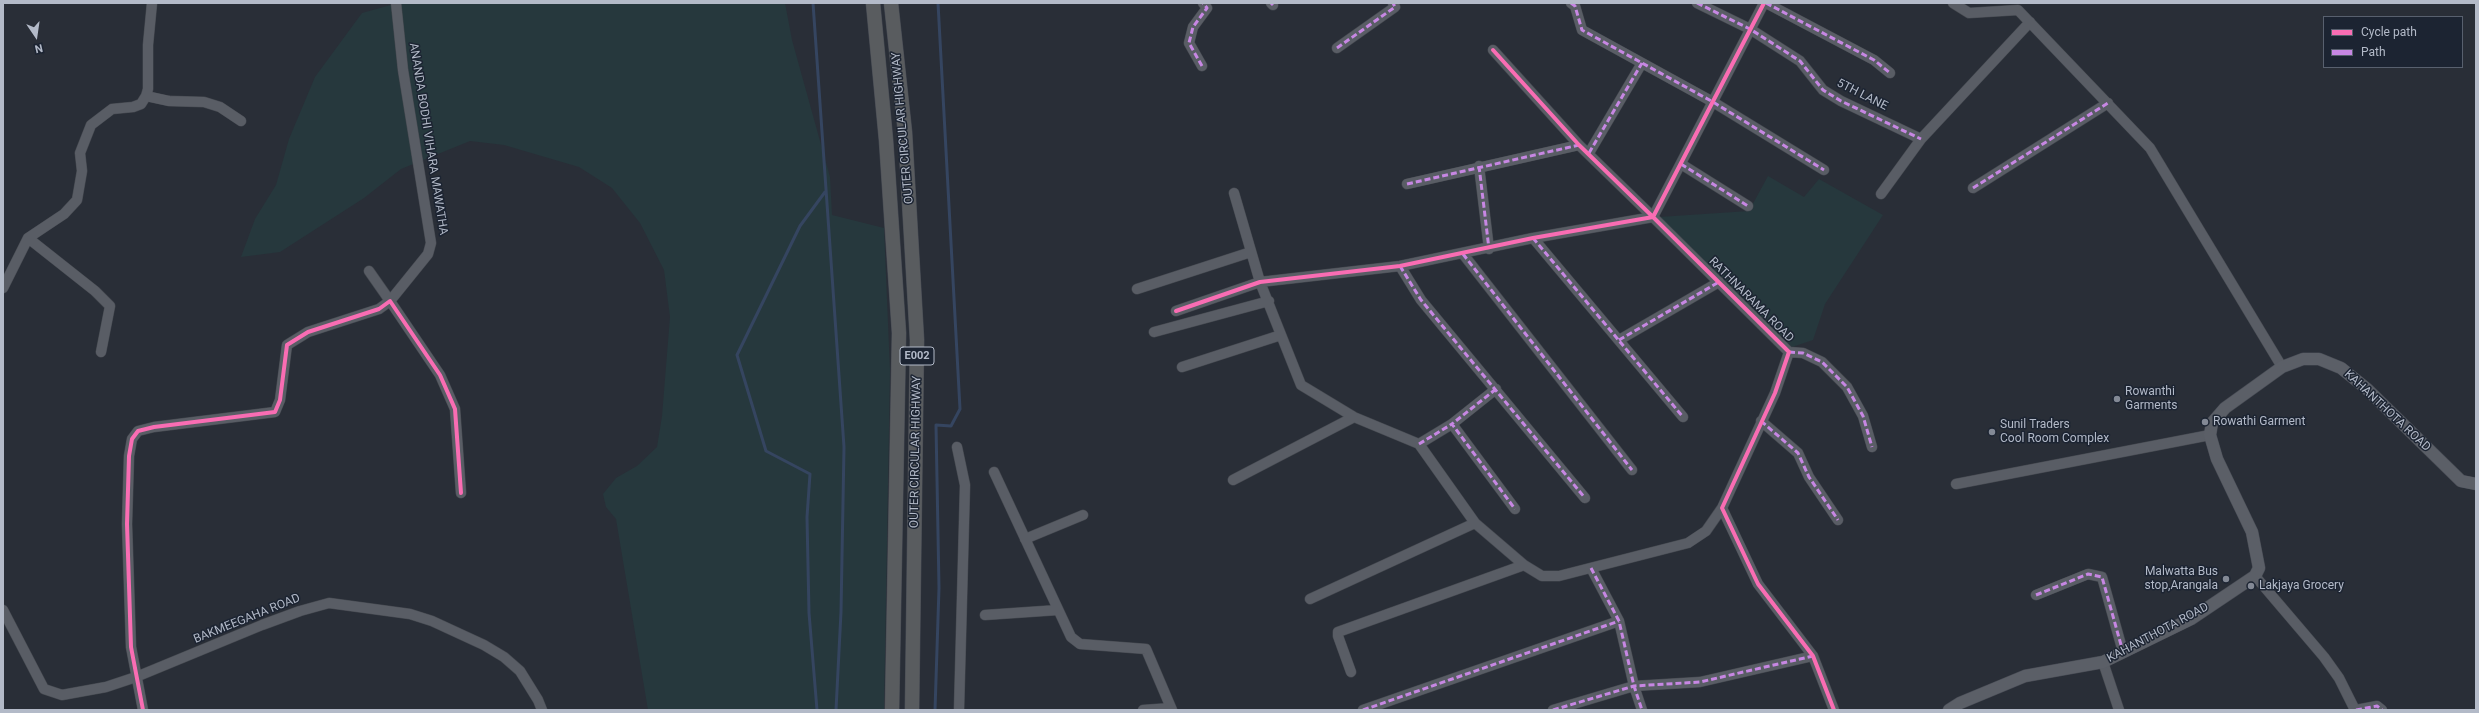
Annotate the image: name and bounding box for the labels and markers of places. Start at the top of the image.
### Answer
place label: Rowanthi Garments [2125,385,2177,413]
marker: Rowanthi Garments [2112,394,2122,404]
place label: Rowathi Garment [2213,415,2305,429]
marker: Rowathi Garment [2200,417,2210,427]
place label: Sunil Traders Cool Room Complex [2000,418,2109,446]
marker: Sunil Traders Cool Room Complex [1987,427,1997,437]
place label: Malwatta Bus stop,Arangala [2145,565,2218,593]
marker: Malwatta Bus stop,Arangala [2221,574,2231,584]
place label: Lakjaya Grocery [2259,579,2344,593]
marker: Lakjaya Grocery [2246,581,2256,591]

